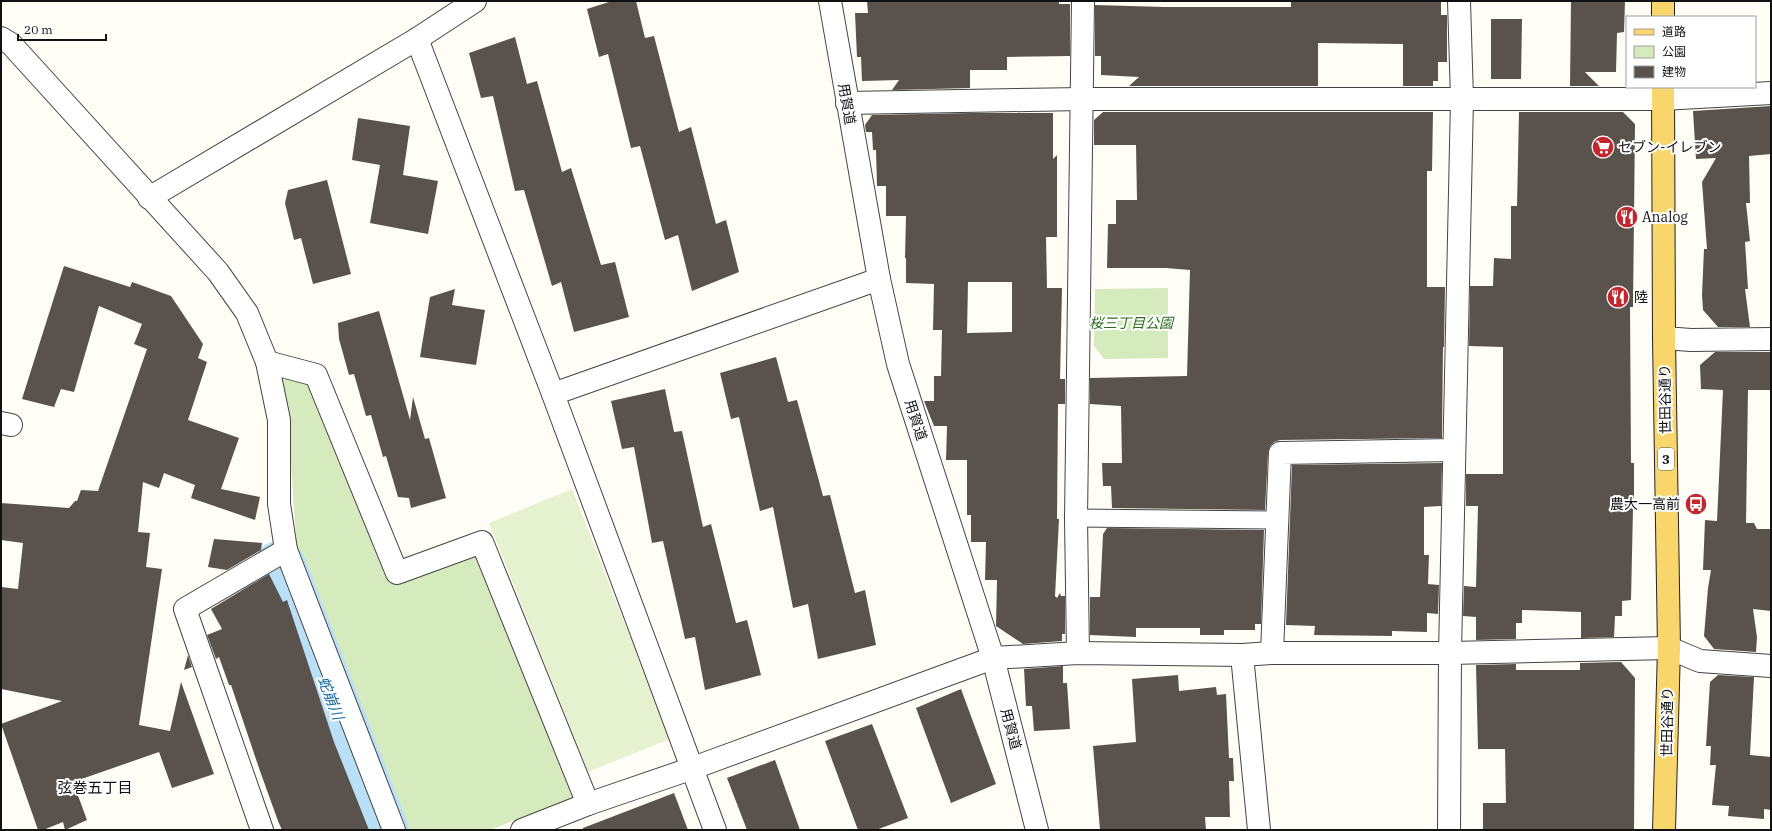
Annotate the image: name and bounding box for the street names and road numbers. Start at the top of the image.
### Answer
street label: 用賀道 [834,82,860,126]
street label: 世田谷通り [1655,364,1675,434]
street label: 用賀道 [901,397,931,443]
road number: 3 [1658,448,1674,470]
street label: 世田谷通り [1657,687,1677,757]
street label: 用賀道 [997,706,1025,752]

